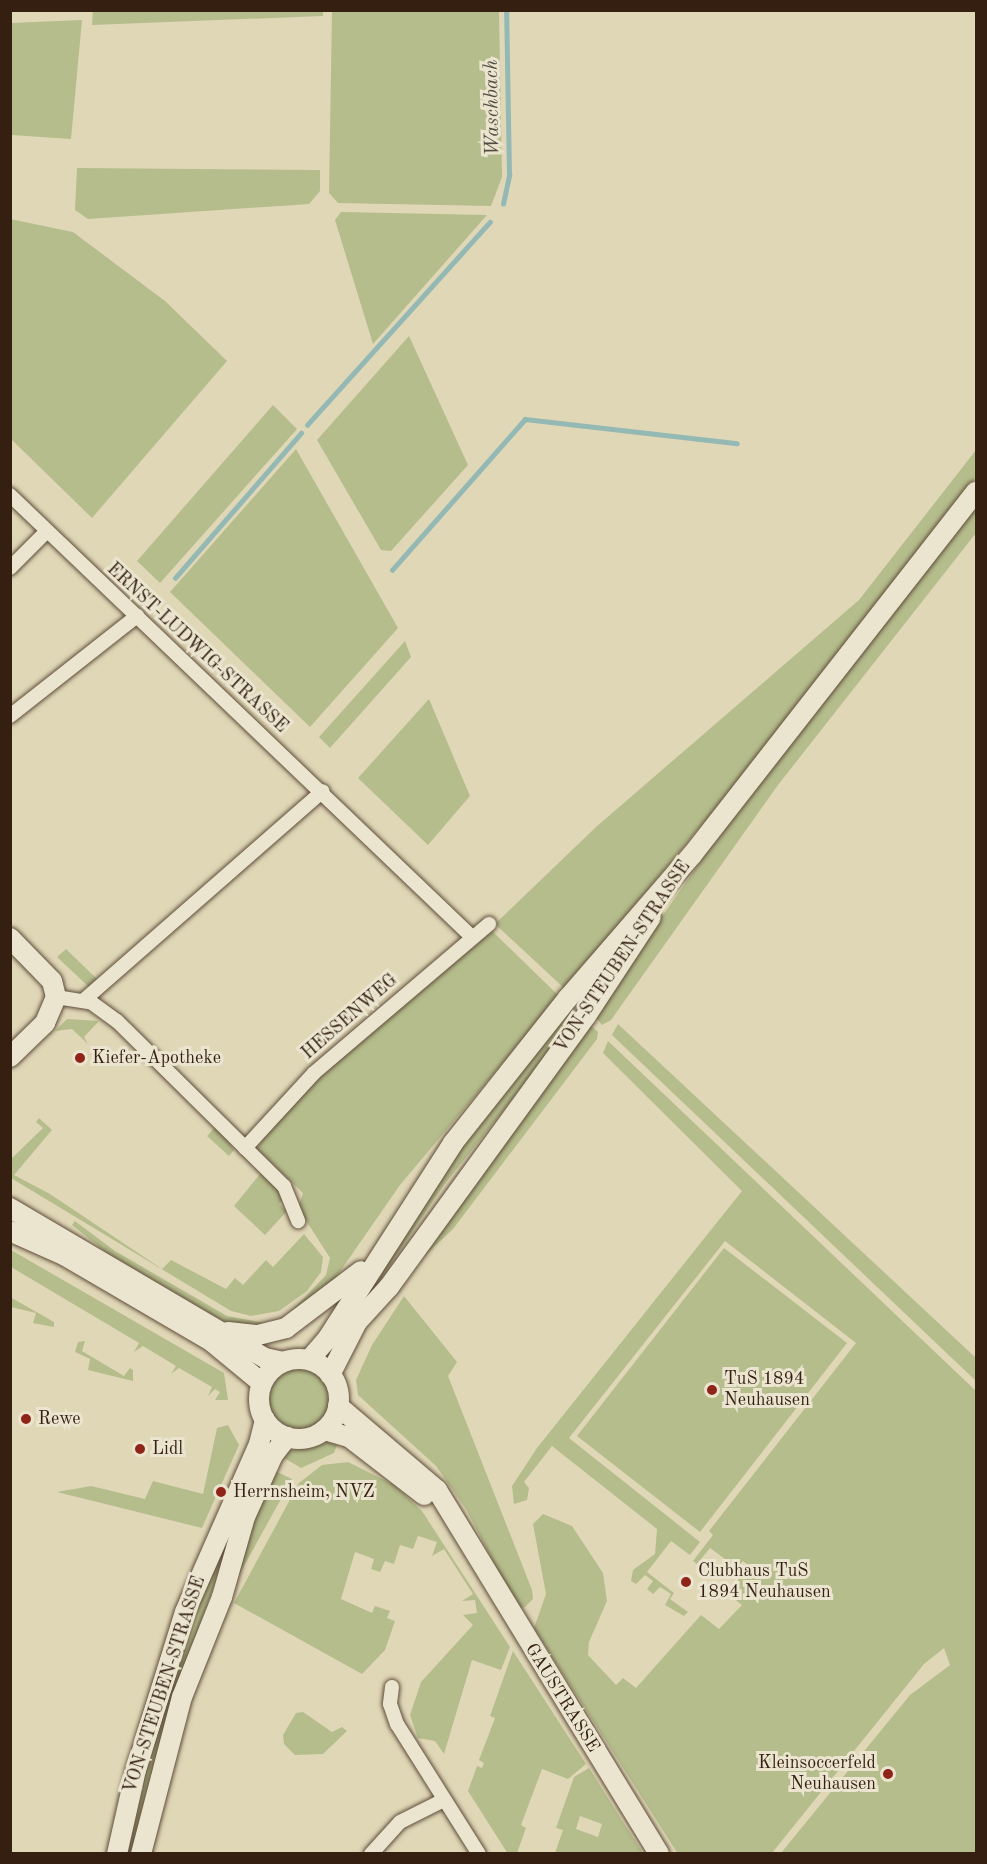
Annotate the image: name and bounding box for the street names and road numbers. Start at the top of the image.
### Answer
street label: ERNST-LUDWIG-STRASSE [102,558,292,738]
street label: VON-STEUBEN-STRASSE [551,857,695,1057]
street label: HESSENWEG [298,970,402,1064]
street label: VON-STEUBEN-STRASSE [120,1574,210,1796]
street label: GAUSTRASSE [520,1640,604,1756]

